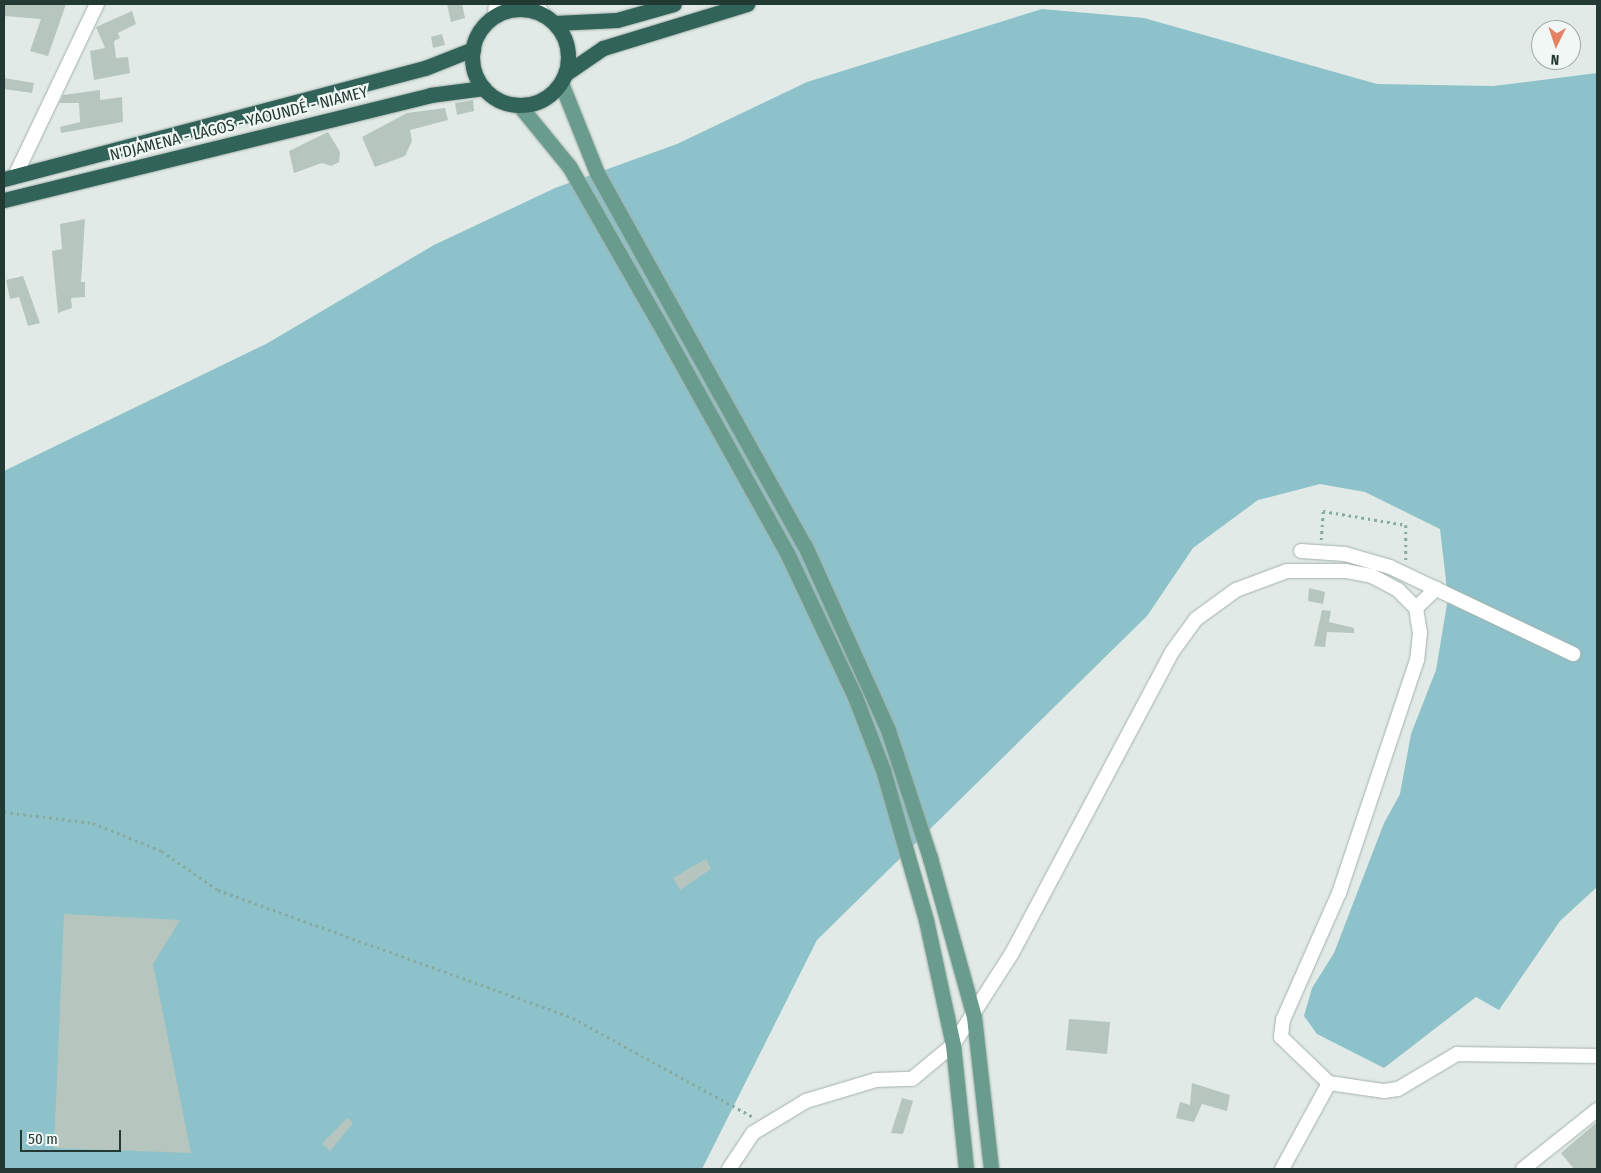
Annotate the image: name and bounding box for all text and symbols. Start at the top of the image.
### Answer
north arrow [1531,20,1581,70]
text: N [1550,51,1560,68]
street label: N'DJAMENA - LAGOS - YAOUNDÉ - NIAMEY [108,83,370,165]
scale bar [22,1120,124,1152]
text: 50 m [28,1130,58,1148]

